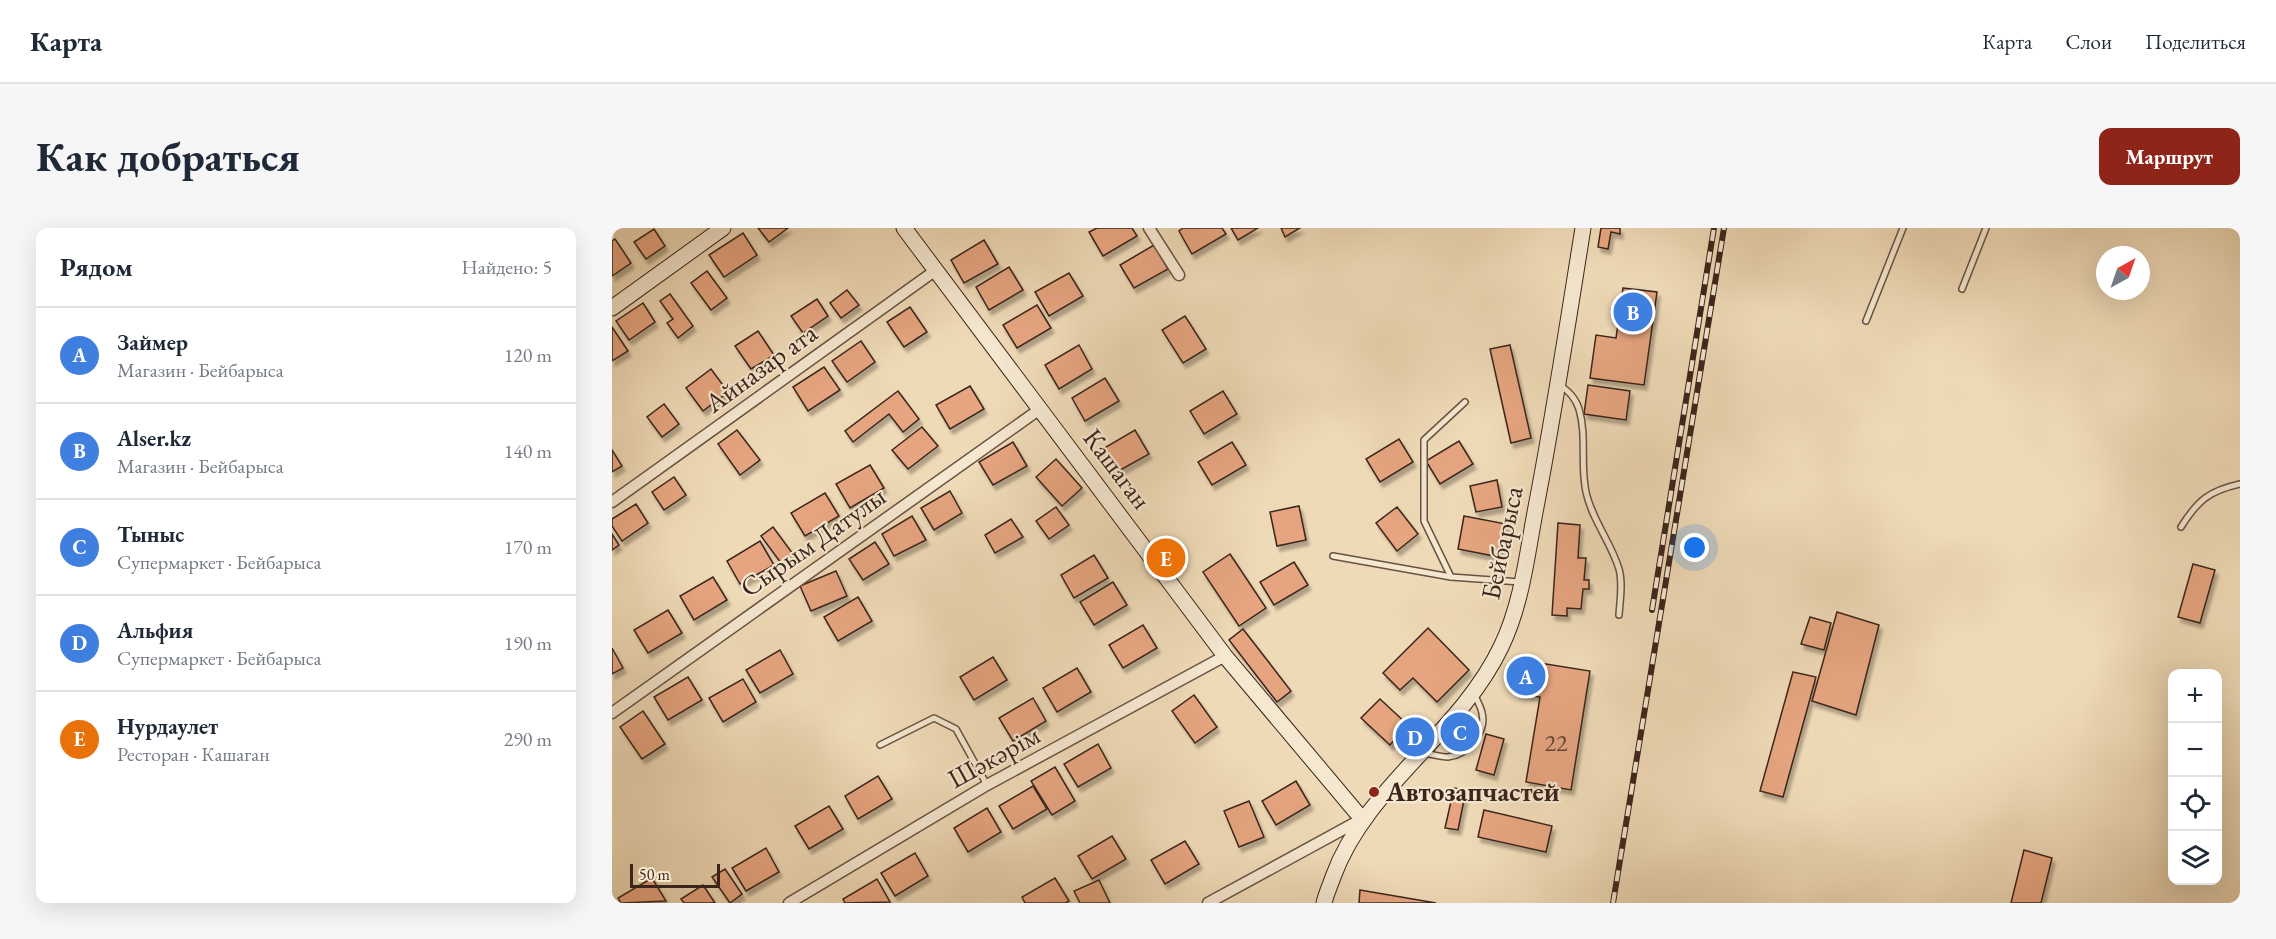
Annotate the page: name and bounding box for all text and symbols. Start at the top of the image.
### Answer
text: Карта [30,23,102,59]
text: Карта [1982,28,2032,55]
text: Слои [2065,28,2112,55]
text: Поделиться [2145,28,2246,55]
button: Маршрут [2099,128,2240,185]
text: Как добраться [36,129,300,184]
north arrow [2096,246,2150,300]
text: Рядом [60,250,133,284]
text: Найдено: 5 [461,254,552,280]
pin: B [1614,290,1652,334]
street label: Айназар ата [697,315,824,421]
text: Займер [117,328,188,357]
text: A [72,342,87,368]
text: 120 m [504,342,552,368]
text: Магазин · Бейбарыса [117,357,284,383]
street label: Кашаган [1076,421,1159,516]
text: Alser.kz [117,424,191,453]
text: B [73,438,86,464]
text: 140 m [504,438,552,464]
text: Магазин · Бейбарыса [117,453,284,479]
street label: Сырым Датулы [733,479,892,605]
street label: Бейбарыса [1472,483,1531,603]
text: Тыныс [117,520,184,549]
your location [1680,533,1709,562]
text: C [72,534,87,560]
text: 170 m [504,534,552,560]
pin: E [1146,536,1186,580]
text: Супермаркет · Бейбарыса [117,549,322,575]
text: Альфия [117,616,193,645]
text: D [72,630,87,656]
text: 190 m [504,630,552,656]
text: Супермаркет · Бейбарыса [117,645,322,671]
pin: A [1506,654,1546,698]
map controls [2168,669,2222,885]
button: + [2168,669,2222,723]
pin: C [1440,710,1480,754]
text: Нурдаулет [117,712,218,741]
pin: D [1396,714,1434,760]
street label: Шәкәрім [942,717,1046,796]
button: − [2168,723,2222,777]
text: E [74,726,85,752]
text: 290 m [504,726,552,752]
house number: 22 [1544,727,1568,758]
text: Ресторан · Кашаган [117,741,270,767]
place label: Автозапчастей [1385,774,1560,809]
button: locate [2168,777,2222,831]
marker: Автозапчастей [1367,785,1381,799]
button: layers [2168,831,2222,885]
scale bar [630,861,720,888]
text: 50 m [639,864,670,885]

